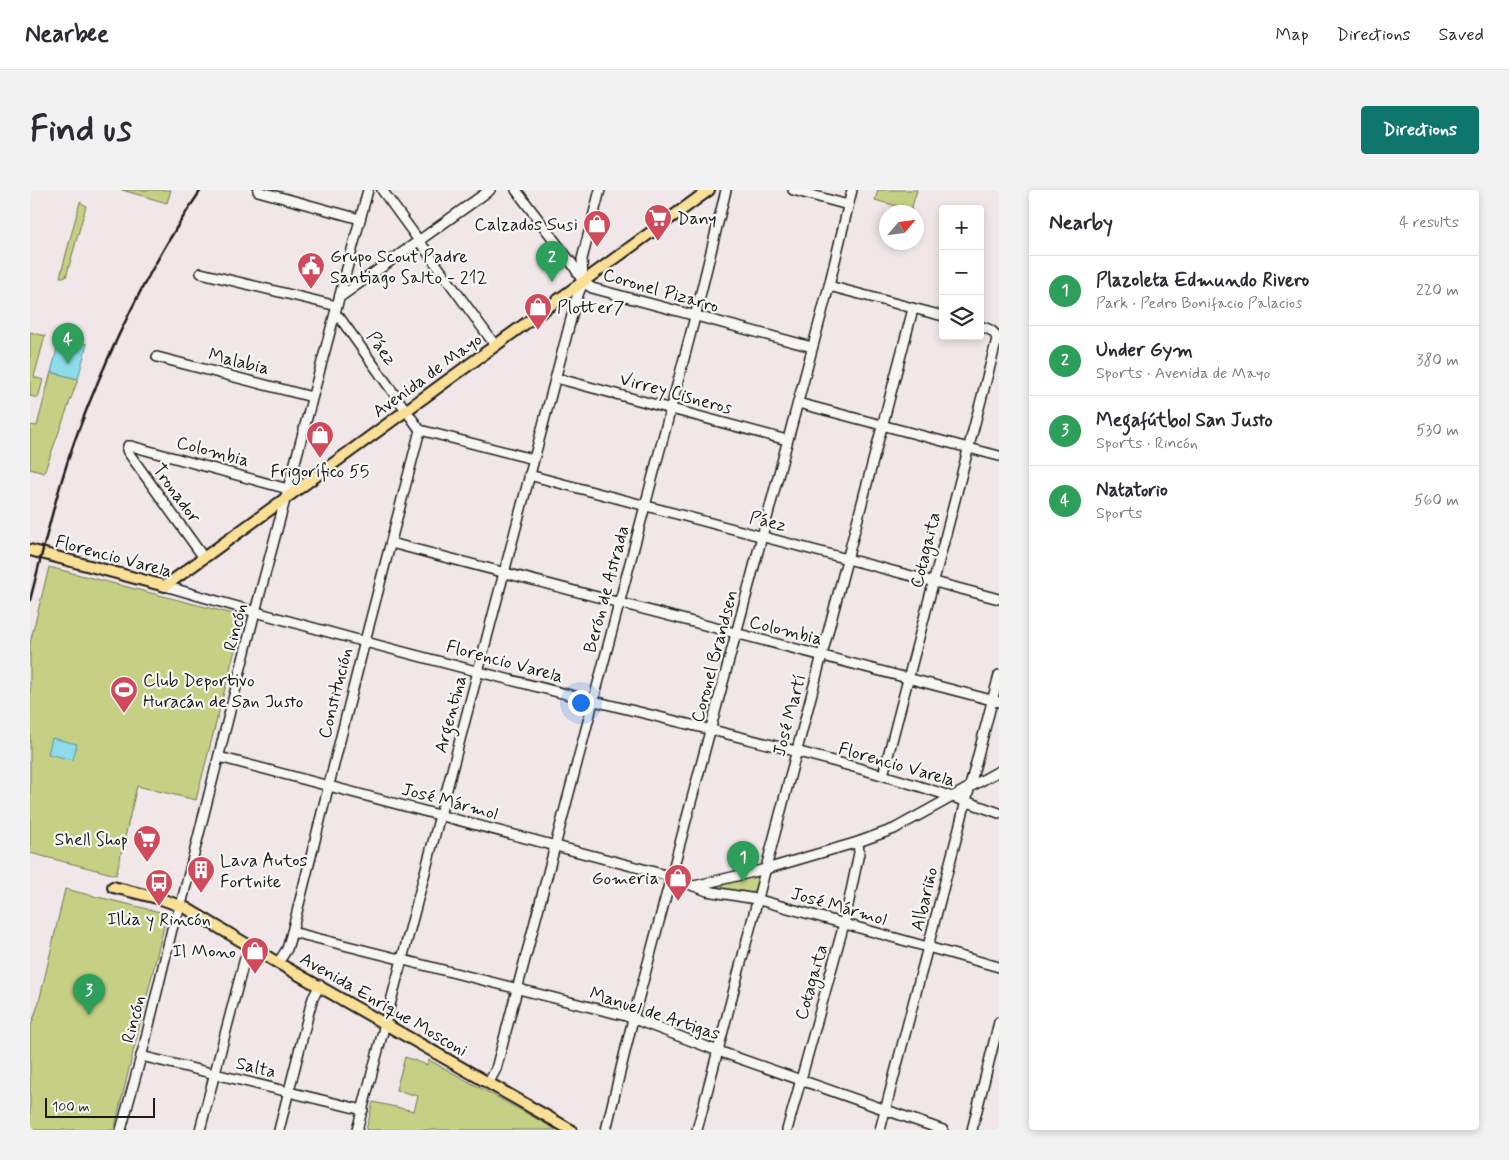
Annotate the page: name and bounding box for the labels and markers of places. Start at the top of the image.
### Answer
supermarket icon: Dany [643,203,673,242]
place label: Dany [677,207,717,231]
shop icon: Calzados Susi [582,209,612,248]
place label: Calzados Susi [474,213,578,237]
pin: 2 [536,241,568,282]
place label: Grupo Scout Padre Santiago Salto - 212 [330,245,487,290]
public building icon: Grupo Scout Padre Santiago Salto - 212 [296,251,326,290]
shop icon: Plotter7 [523,292,553,331]
place label: Plotter7 [557,296,624,320]
pin: 4 [52,323,84,364]
shop icon: Frigorífico 55 [305,420,335,459]
place label: Frigorífico 55 [271,460,369,485]
place label: Club Deportivo Huracán de San Justo [143,669,303,714]
sports icon: Club Deportivo Huracán de San Justo [109,675,139,714]
supermarket icon: Shell Shop [132,824,162,863]
place label: Shell Shop [55,828,128,852]
pin: 1 [727,841,759,882]
place label: Lava Autos Fortnite [220,849,308,894]
building icon: Lava Autos Fortnite [186,855,216,894]
shop icon: Gomeria [663,863,693,902]
place label: Gomeria [592,867,659,891]
bus stop icon: Illia y Rincón [144,868,174,907]
place label: Illia y Rincón [107,908,211,932]
shop icon: Il Mono [240,936,270,975]
place label: Il Mono [173,940,236,964]
pin: 3 [73,974,105,1015]

